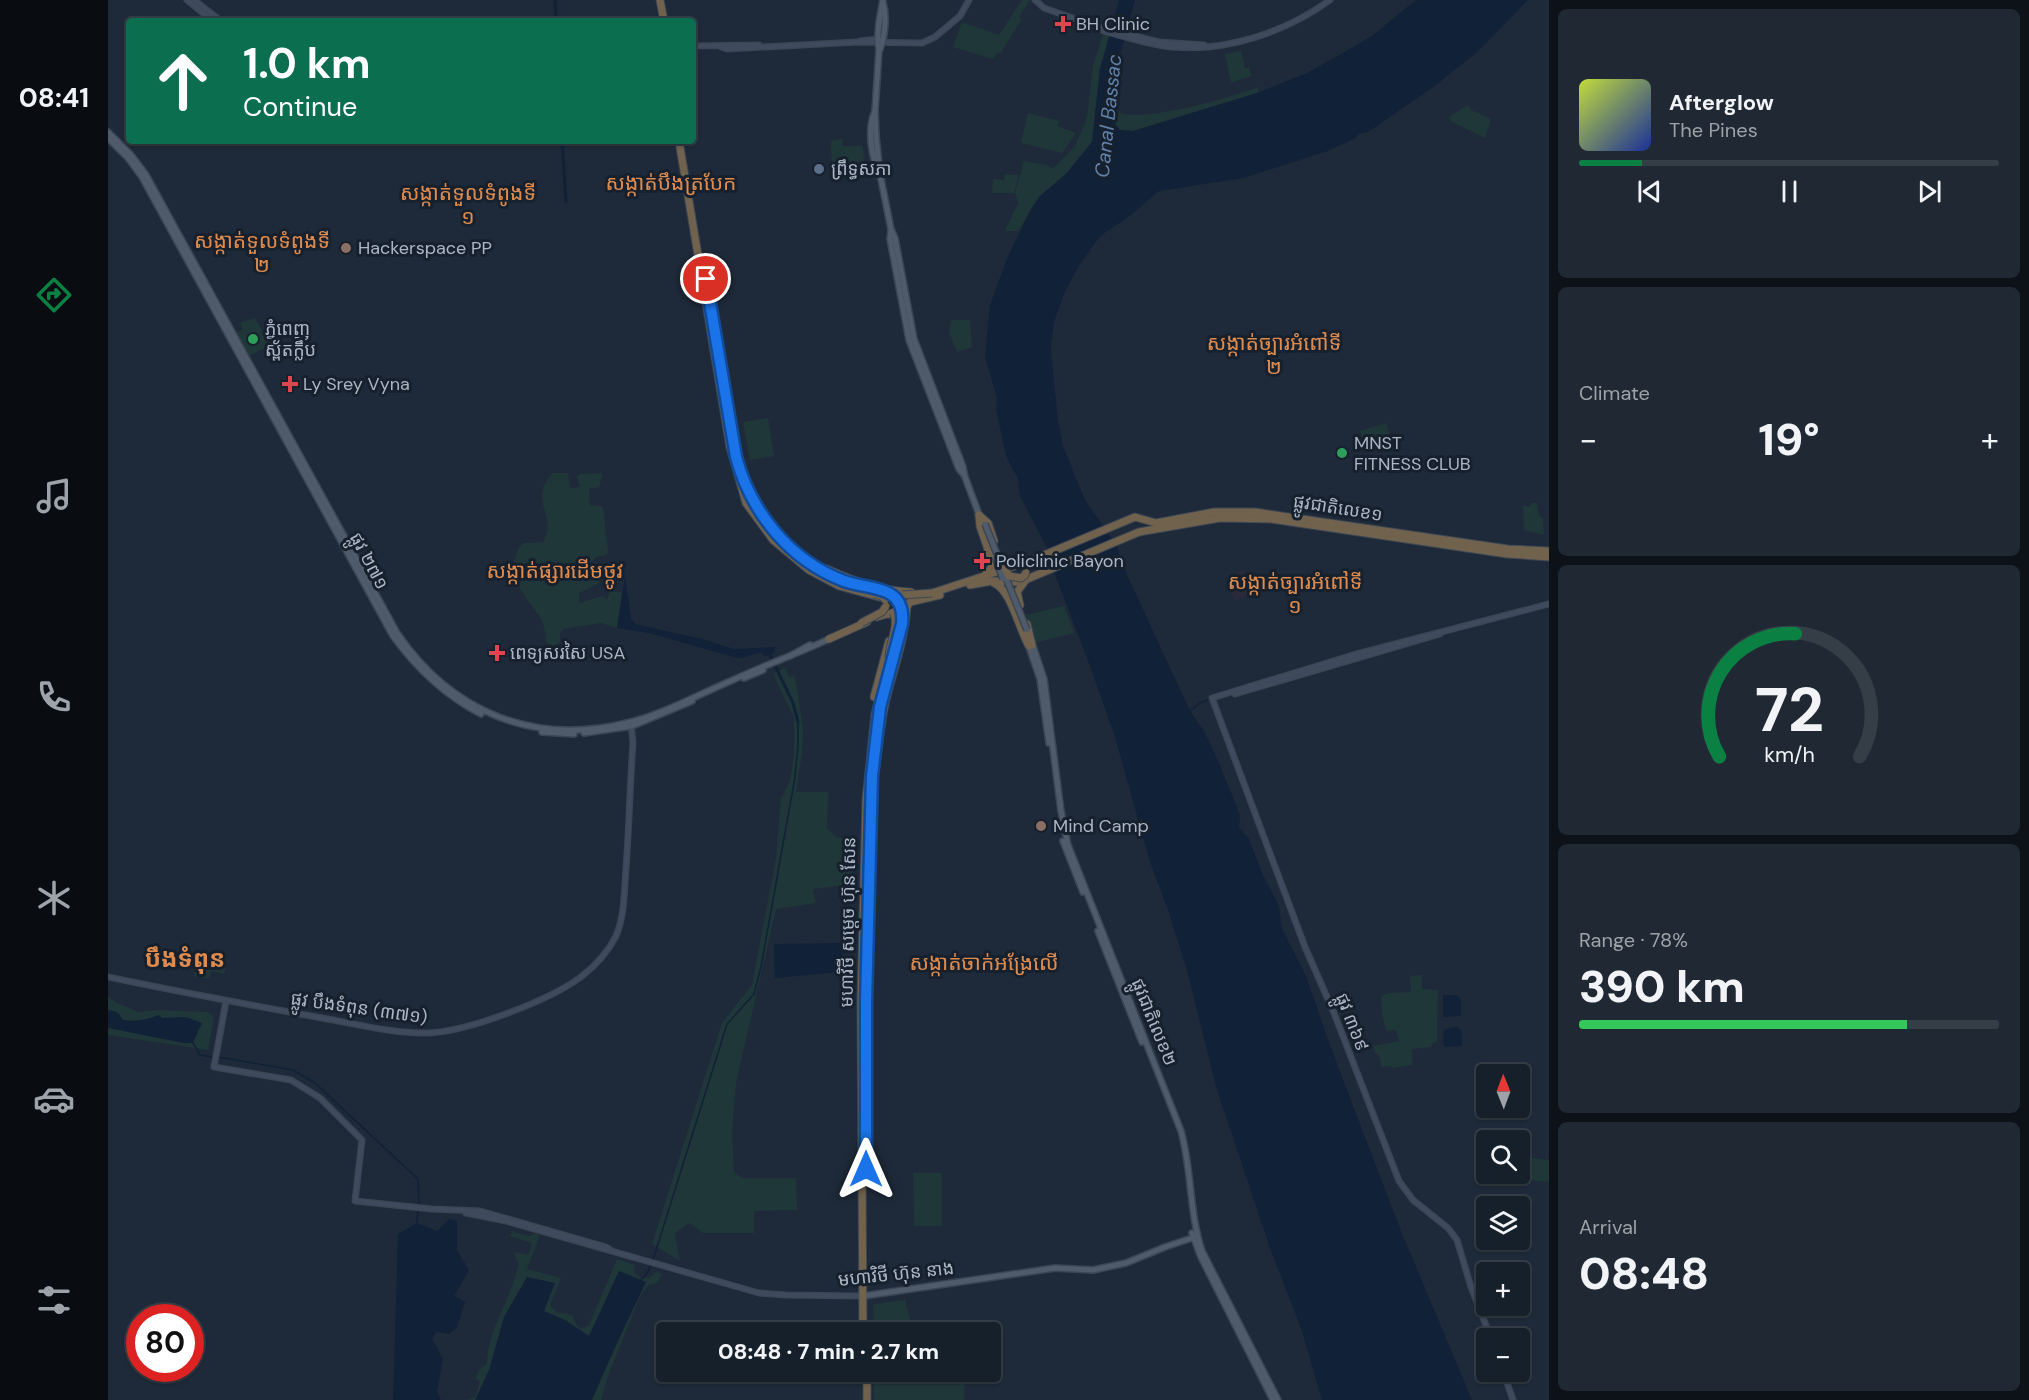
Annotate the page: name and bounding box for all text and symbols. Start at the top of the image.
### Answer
place label: BH Clinic [1076,12,1150,36]
marker: BH Clinic [1054,15,1072,33]
text: 1.0 km [243,36,370,91]
icon: ahead [144,42,222,120]
water label: Canal Bassac [1089,53,1127,179]
text: 08:41 [19,80,89,115]
text: Afterglow [1669,88,1774,117]
text: Continue [243,89,357,124]
text: The Pines [1669,117,1758,143]
place label: ព្រឹទ្ធសភា [831,157,892,181]
marker: ព្រឹទ្ធសភា [812,162,826,176]
district label: សង្កាត់បឹងត្របែក [606,169,736,197]
icon: previous [1633,175,1666,208]
icon: pause [1773,175,1806,208]
icon: next [1913,175,1946,208]
district label: សង្កាត់ទួលទំពូងទី ១ [400,179,536,231]
district label: សង្កាត់ទួលទំពូងទី ២ [194,227,330,279]
place label: Hackerspace PP [358,236,492,260]
marker: Hackerspace PP [339,241,353,255]
pin [680,253,731,304]
icon: arrive [689,262,722,295]
icon: directions [33,274,75,316]
place label: ភ្នំពេញ ស្ព័តក្លឹប [265,317,316,362]
district label: សង្កាត់ច្បារអំពៅទី ២ [1207,329,1341,381]
marker: ភ្នំពេញ ស្ព័តក្លឹប [246,332,260,346]
place label: Ly Srey Vyna [303,372,410,396]
marker: Ly Srey Vyna [281,375,299,393]
text: Climate [1579,380,1650,406]
text: 19° [1758,410,1820,469]
text: − [1579,418,1597,461]
text: + [1981,418,1999,461]
place label: MNST FITNESS CLUB [1354,431,1471,476]
marker: MNST FITNESS CLUB [1335,446,1349,460]
icon: music [33,475,75,517]
street label: ផ្លូវជាតិលេខ១ [1291,489,1384,531]
street label: ផ្លូវ ២៧១ [340,528,394,596]
place label: Policlinic Bayon [996,549,1124,573]
marker: Policlinic Bayon [973,552,991,570]
district label: សង្កាត់ផ្សារដើមថ្កូវ [487,557,623,590]
district label: សង្កាត់ច្បារអំពៅទី ១ [1228,568,1362,620]
place label: ពេទ្យសរសៃ USA [510,641,626,665]
marker: ពេទ្យសរសៃ USA [488,644,506,662]
text: 72 [1755,669,1823,750]
icon: phone [33,676,75,718]
text: km/h [1764,741,1814,769]
place label: Mind Camp [1053,814,1149,838]
marker: Mind Camp [1034,819,1048,833]
street label: មហាវិថី សម្តេច ហ៊ុន សែន [835,836,862,1008]
icon: climate [33,877,75,919]
text: Range · 78% [1579,927,1688,953]
district label: បឹងទំពុន [145,943,225,974]
district label: សង្កាត់ចាក់អង្រែលើ [909,949,1059,977]
text: 390 km [1579,957,1745,1016]
street label: ផ្លូវជាតិលេខ២ [1122,975,1182,1071]
street label: ផ្លូវ បឹងទំពុន (៣៧១) [288,987,429,1034]
street label: ផ្លូវ ៣៦៩ [1326,989,1374,1056]
north arrow [1476,1064,1530,1118]
map controls [1476,1064,1530,1382]
icon: car [33,1078,75,1120]
button: search [1476,1130,1530,1184]
position arrow [834,1137,898,1201]
button: layers [1476,1196,1530,1250]
text: Arrival [1579,1214,1637,1240]
text: 08:48 [1579,1244,1709,1303]
street label: មហាវិថី ហ៊ុន នាង [837,1256,955,1292]
button: + [1476,1262,1530,1316]
icon: filters [33,1279,75,1321]
speed limit sign: 80 [126,1304,204,1382]
button: − [1476,1328,1530,1382]
text: 08:48 · 7 min · 2.7 km [718,1337,939,1366]

